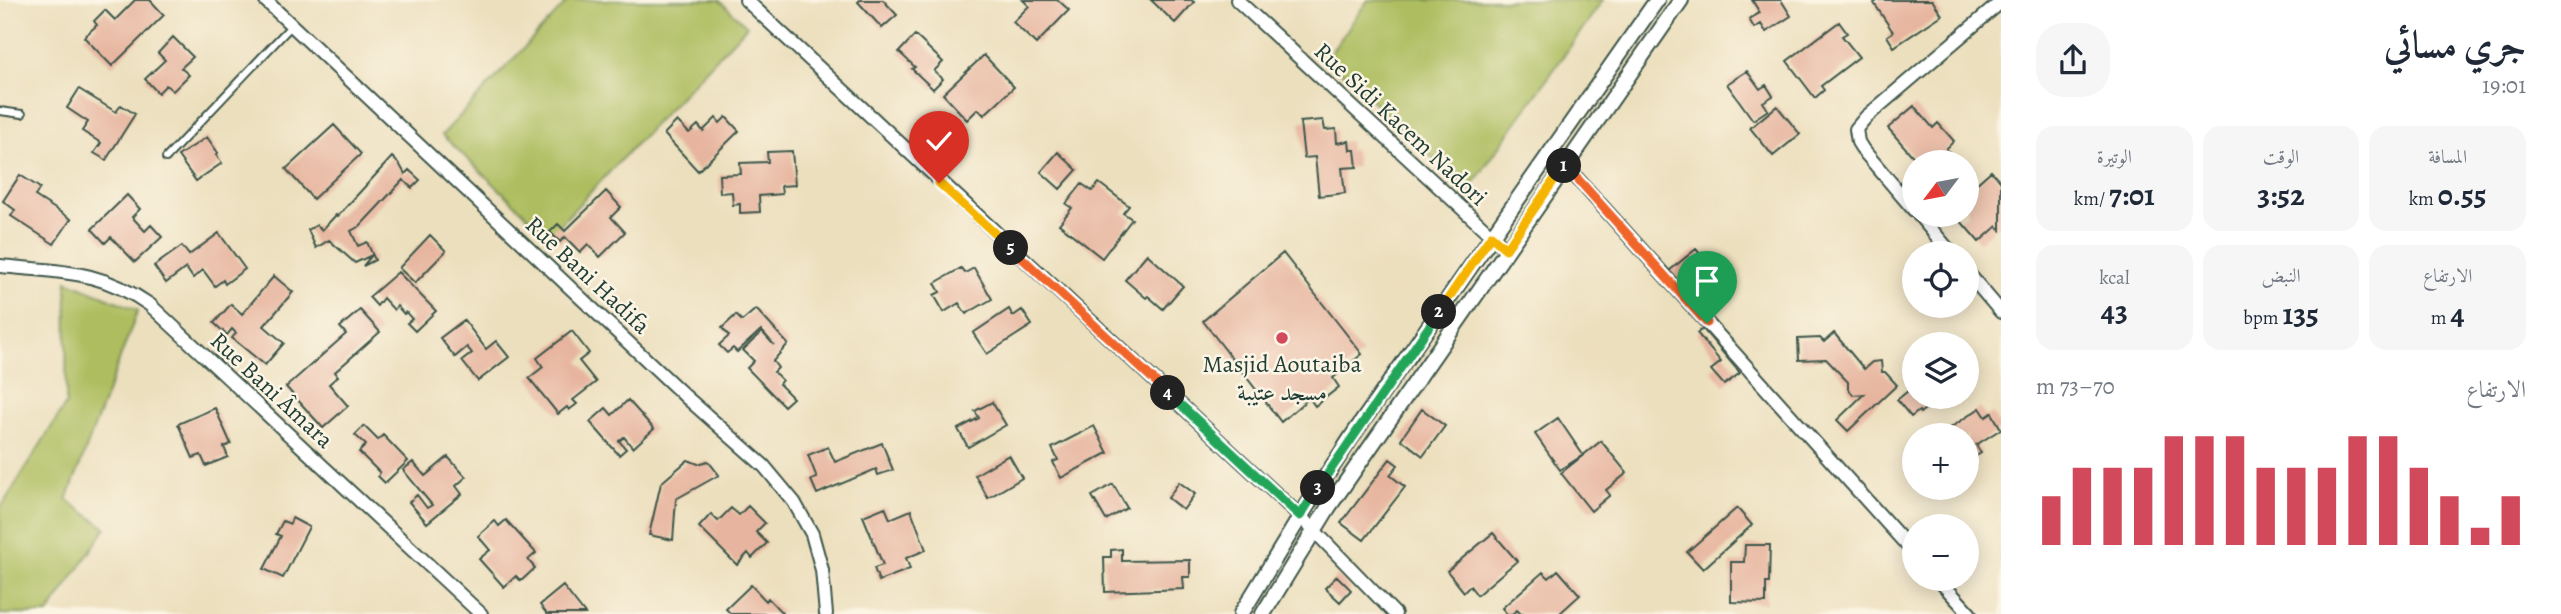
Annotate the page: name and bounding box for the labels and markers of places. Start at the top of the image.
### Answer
pin [909,111,969,183]
pin: 1 [1546,148,1582,184]
pin: 5 [993,230,1028,266]
pin [1677,251,1737,323]
pin: 2 [1422,294,1456,330]
marker: Masjid Aoutaiba مسجد عتيبة [1274,330,1290,346]
place label: Masjid Aoutaiba مسجد عتيبة [1202,348,1362,408]
pin: 4 [1150,376,1186,410]
pin: 3 [1300,470,1336,505]

